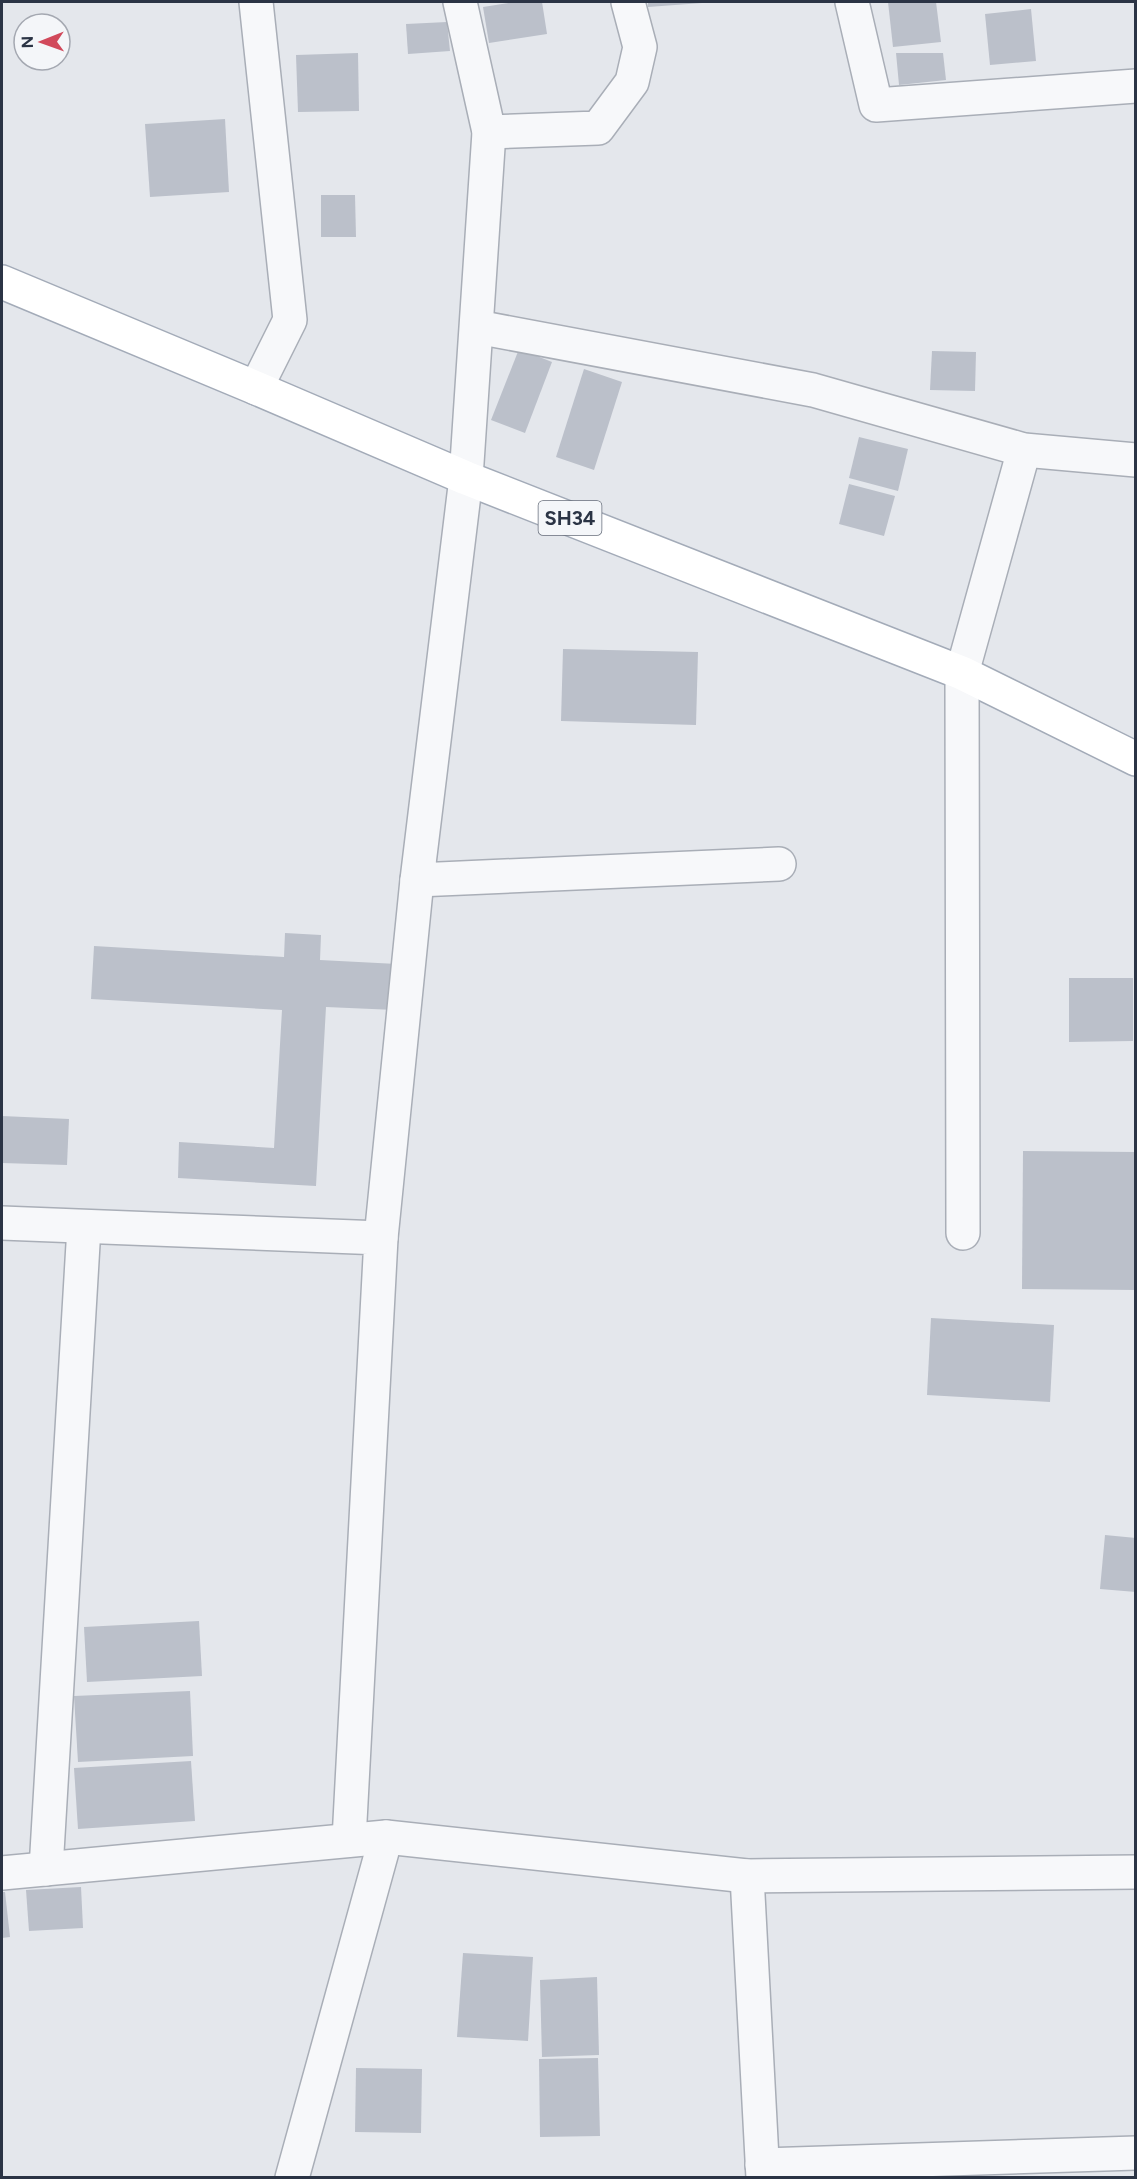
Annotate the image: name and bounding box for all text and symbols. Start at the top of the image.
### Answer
north arrow [12,12,72,72]
text: N [18,36,37,49]
road number: SH34 [538,501,602,535]

